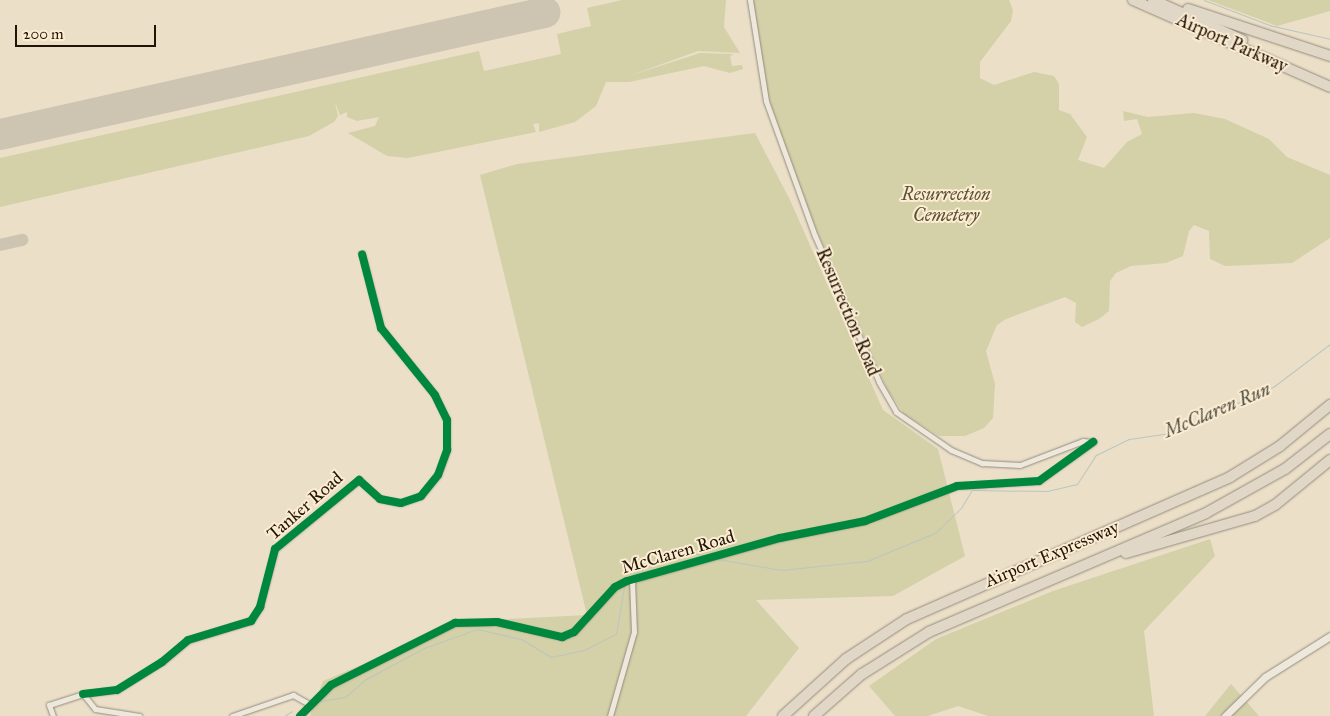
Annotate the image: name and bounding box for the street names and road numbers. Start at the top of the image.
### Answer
street label: Airport Parkway [1173,9,1291,77]
street label: Resurrection Road [811,245,885,379]
street label: Tanker Road [263,467,347,545]
street label: Airport Expressway [982,516,1122,592]
street label: McClaren Road [619,526,737,578]

